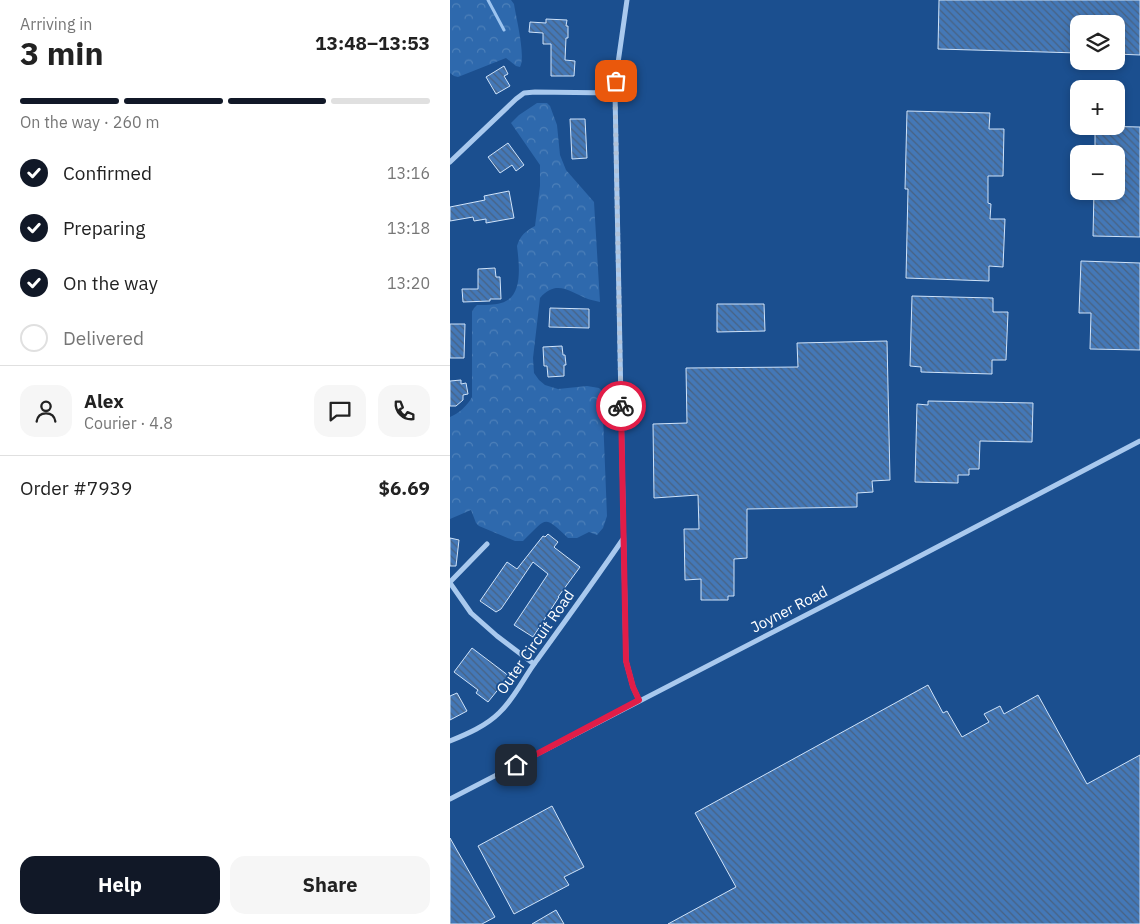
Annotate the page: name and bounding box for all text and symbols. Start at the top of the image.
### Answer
text: Arriving in [20,14,92,34]
map controls [1070,15,1125,200]
button: layers [1070,15,1125,70]
text: 13:48–13:53 [315,31,430,55]
text: 3 min [20,32,104,74]
pin [595,60,637,102]
icon: bag [602,67,630,95]
button: + [1070,80,1125,135]
text: On the way · 260 m [20,112,159,132]
button: − [1070,145,1125,200]
icon: check [20,159,48,187]
text: Confirmed [63,161,152,185]
text: 13:16 [387,163,430,183]
icon: check [20,214,48,242]
text: Preparing [63,216,145,240]
text: 13:18 [387,218,430,238]
icon: check [20,269,48,297]
text: On the way [63,271,158,295]
text: 13:20 [387,273,430,293]
text: Delivered [63,326,144,350]
courier [596,381,646,431]
button: person [20,385,72,437]
button: chat [314,385,366,437]
button: phone [378,385,430,437]
text: Alex [84,389,124,413]
icon: bike [607,392,635,420]
text: Courier · 4.8 [84,413,173,433]
text: Order #7939 [20,476,132,500]
text: $6.69 [378,476,430,500]
street label: Joyner Road [747,582,831,636]
street label: Outer Circuit Road [492,586,578,698]
pin [495,744,537,786]
icon: home [502,751,530,779]
button: Help [20,856,220,914]
button: Share [230,856,430,914]

